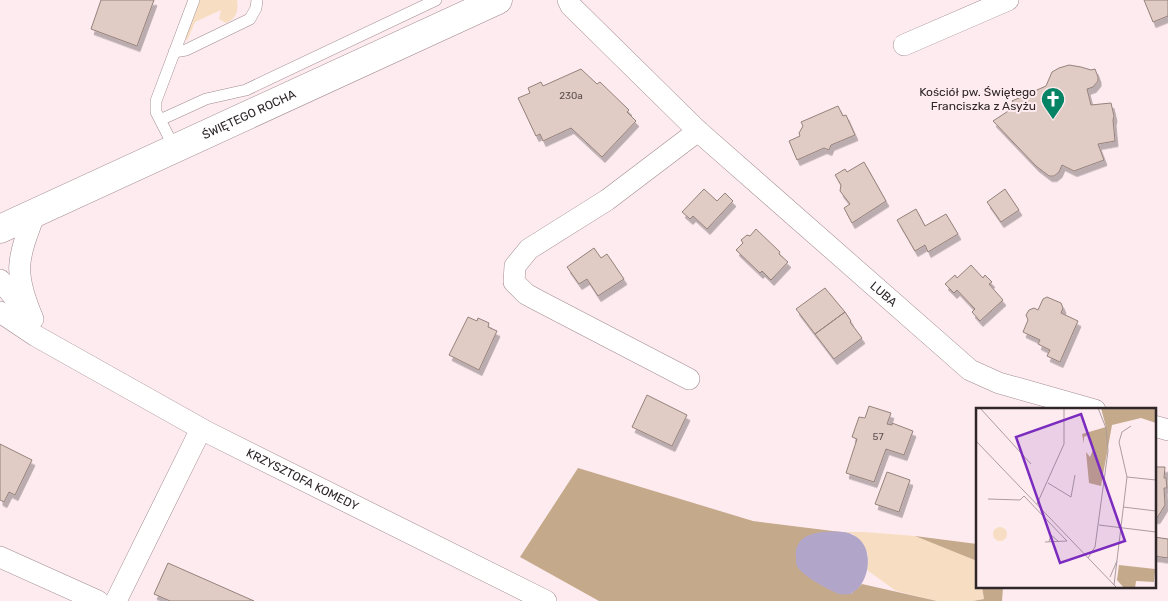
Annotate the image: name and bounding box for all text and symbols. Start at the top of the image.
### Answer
place label: Kościół pw. Świętego Franciszka z Asyżu [919,85,1036,113]
church icon: Kościół pw. Świętego Franciszka z Asyżu [1040,86,1066,120]
street label: ŚWIĘTEGO ROCHA [200,87,298,142]
house number: 230a [559,90,583,102]
street label: LUBA [867,279,900,310]
inset map [976,408,1156,588]
house number: 57 [872,431,884,443]
street label: KRZYSZTOFA KOMEDY [244,446,361,514]

